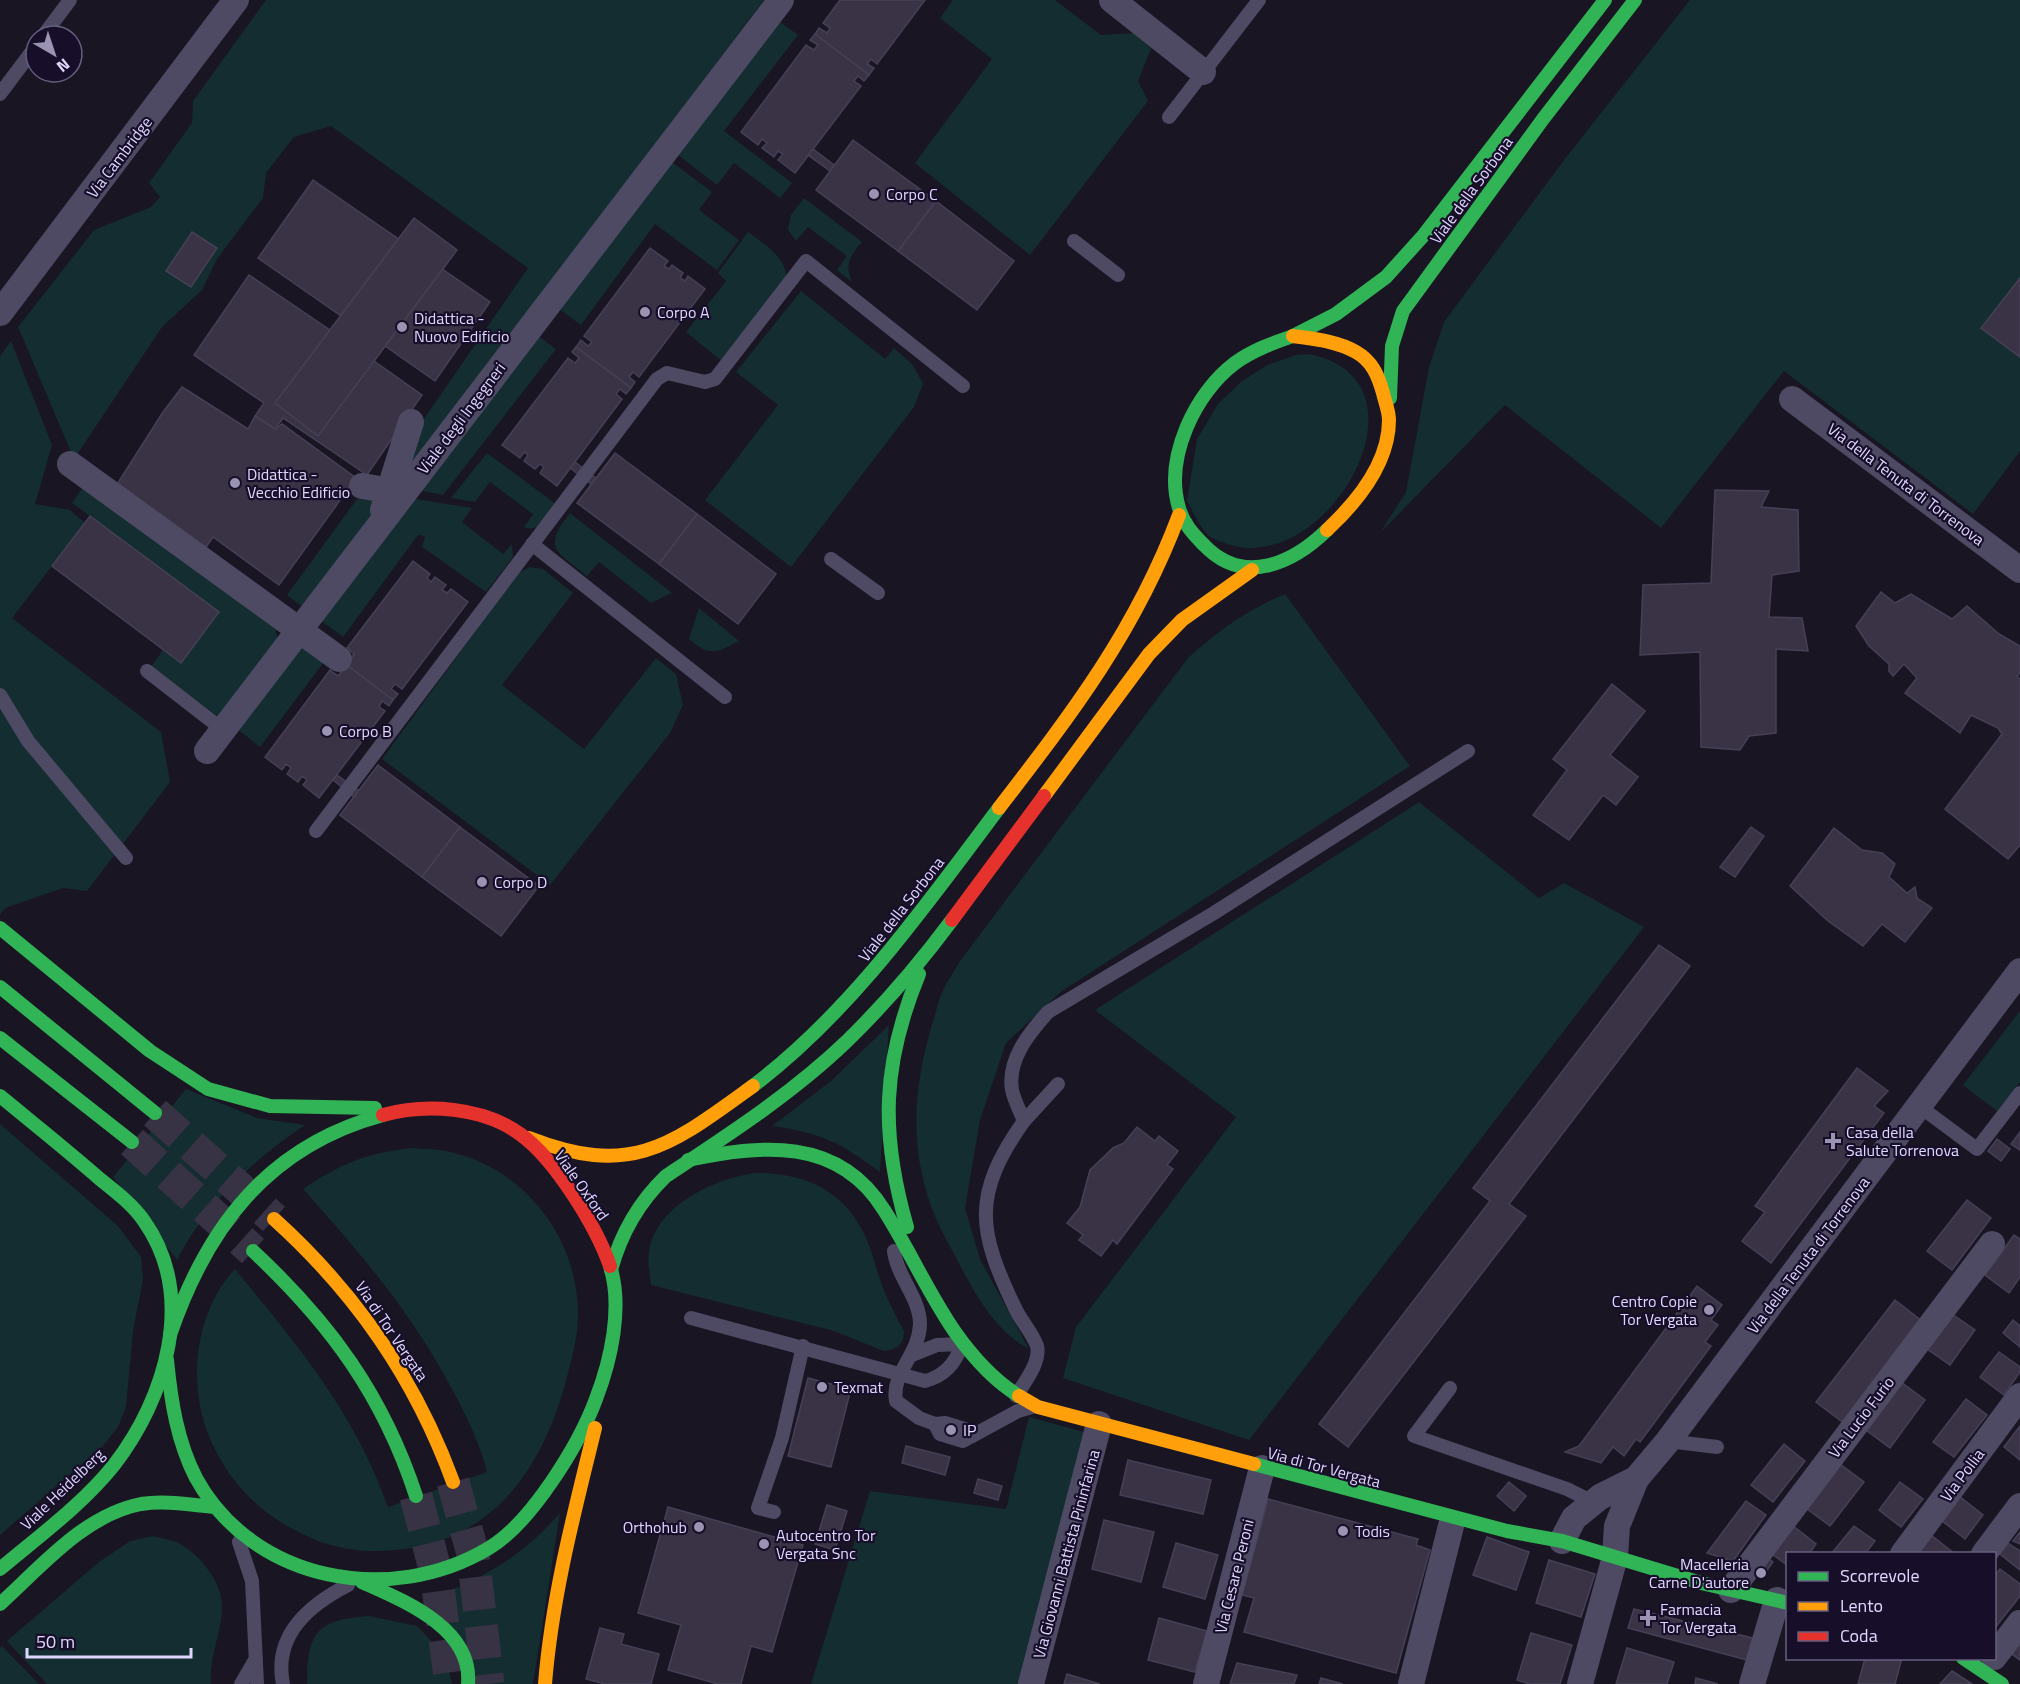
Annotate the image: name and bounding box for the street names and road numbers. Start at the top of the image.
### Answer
street label: Via Cambridge [80,111,158,203]
street label: Viale della Sorbona [1424,131,1518,249]
street label: Viale degli Ingegneri [411,357,511,479]
street label: Via della Tenuta di Torrenova [1822,417,1990,551]
street label: Viale della Sorbona [852,851,950,967]
street label: Viale Oxford [549,1145,615,1225]
street label: Via della Tenuta di Torrenova [1741,1171,1875,1339]
street label: Via di Tor Vergata [349,1276,435,1386]
street label: Via Lucio Furio [1822,1371,1900,1463]
street label: Via di Tor Vergata [1265,1440,1383,1494]
street label: Viale Heidelberg [15,1443,109,1535]
street label: Via Pollia [1934,1443,1990,1507]
street label: Via Giovanni Battista Pininfarina [1027,1447,1105,1661]
street label: Via Cesare Peroni [1208,1516,1260,1636]

